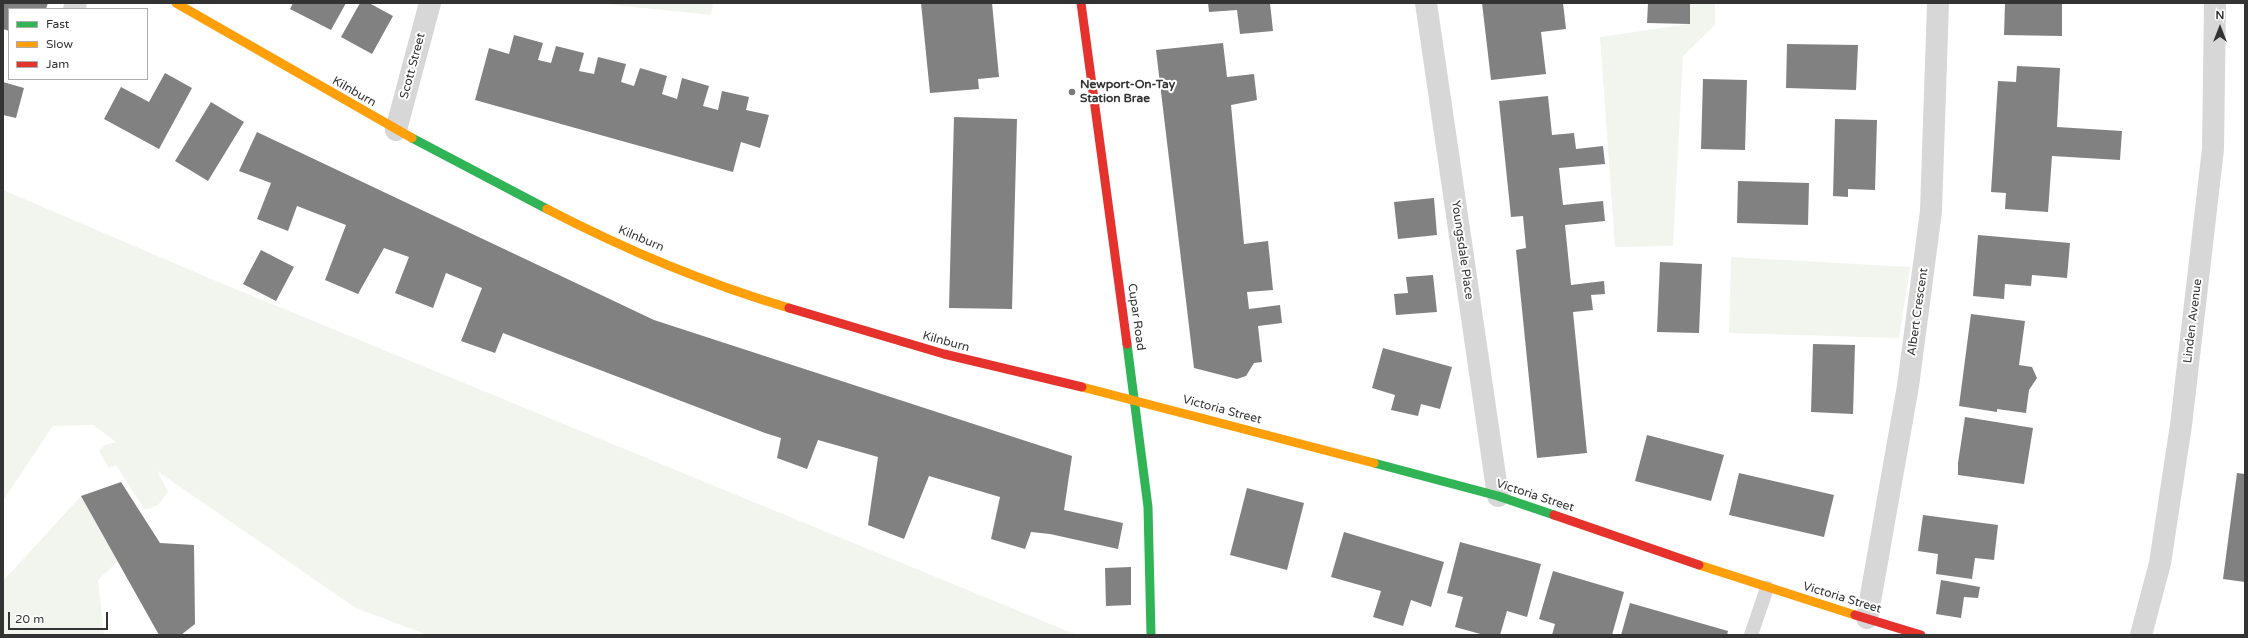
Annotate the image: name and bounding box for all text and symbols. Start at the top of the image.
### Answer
legend [8,8,148,80]
north arrow [2200,8,2240,48]
text: N [2216,9,2224,22]
text: Fast [46,17,69,31]
street label: Scott Street [397,32,429,100]
text: Slow [46,37,73,51]
text: Jam [46,57,69,71]
street label: Kilnburn [330,74,378,110]
place label: Newport-On-Tay Station Brae [1080,78,1175,106]
marker: Newport-On-Tay Station Brae [1067,87,1077,97]
street label: Youngsdale Place [1448,199,1476,301]
street label: Kilnburn [616,223,666,255]
street label: Albert Crescent [1905,267,1931,357]
street label: Linden Avenue [2181,278,2205,364]
street label: Cupar Road [1124,282,1148,352]
street label: Kilnburn [921,329,971,355]
street label: Victoria Street [1181,393,1263,427]
street label: Victoria Street [1494,477,1576,515]
street label: Victoria Street [1801,579,1883,617]
scale bar [10,604,110,630]
text: 20 m [15,612,44,626]

